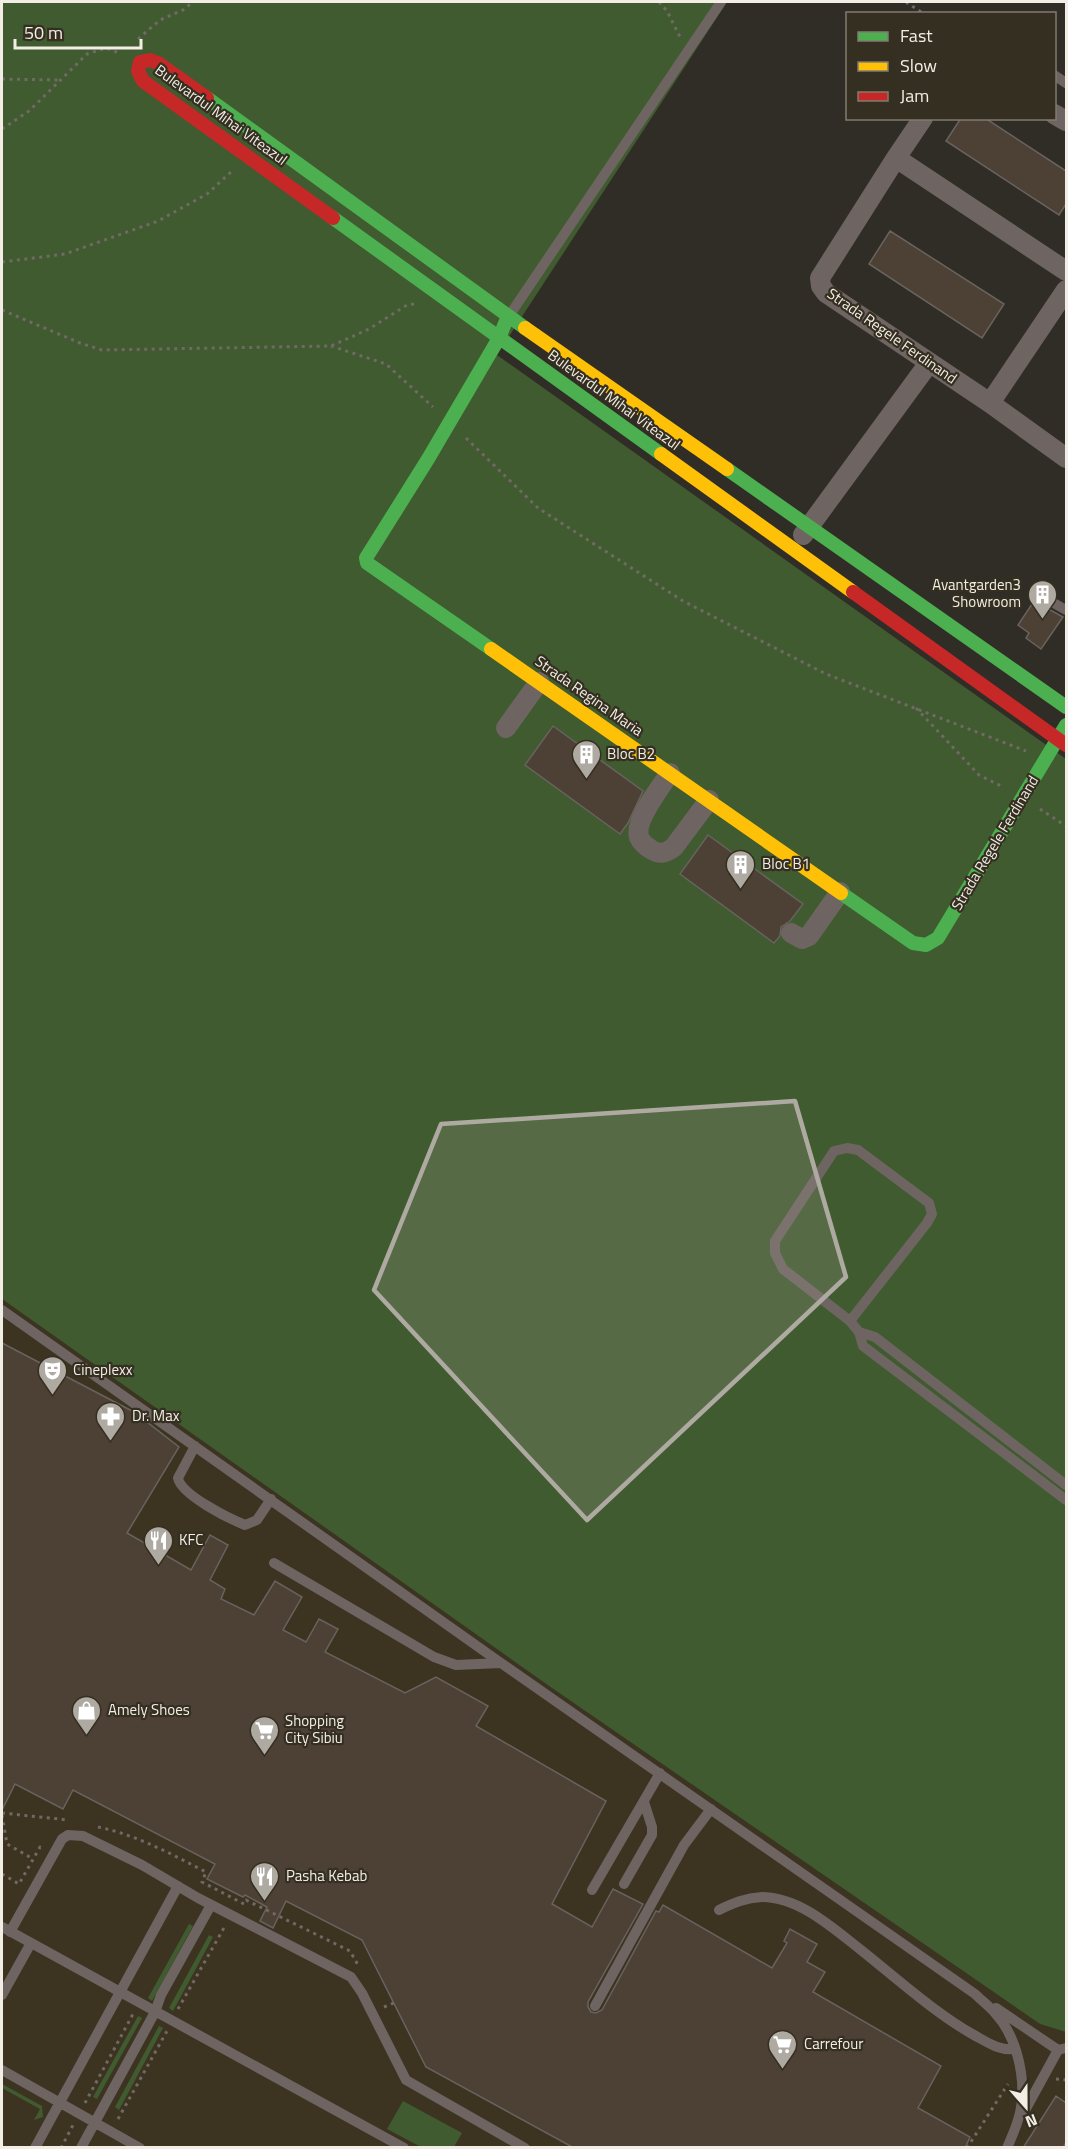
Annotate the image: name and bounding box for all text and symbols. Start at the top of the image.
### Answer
scale bar [15,12,141,50]
legend [846,12,1056,120]
text: 50 m [24,19,63,46]
text: Fast [900,22,933,49]
text: Slow [900,52,937,79]
street label: Bulevardul Mihai Viteazul [150,59,292,171]
text: Jam [900,82,929,109]
street label: Strada Regele Ferdinand [823,282,962,389]
street label: Bulevardul Mihai Viteazul [543,344,685,456]
place label: Avantgarden3 Showroom [932,573,1021,613]
building icon: Avantgarden3 Showroom [1026,578,1058,620]
street label: Strada Regina Maria [531,650,648,742]
building icon: Bloc B2 [570,738,602,780]
place label: Bloc B2 [607,742,655,765]
street label: Strada Regele Ferdinand [945,771,1044,915]
building icon: Bloc B1 [725,848,757,890]
place label: Bloc B1 [762,852,810,875]
theatre icon: Cineplexx [36,1354,68,1396]
place label: Cineplexx [73,1358,133,1381]
pharmacy icon: Dr. Max [95,1400,127,1442]
place label: Dr. Max [132,1404,180,1427]
restaurant icon: KFC [142,1524,174,1566]
place label: KFC [179,1528,203,1551]
shop icon: Amely Shoes [71,1694,103,1736]
place label: Amely Shoes [108,1698,190,1721]
place label: Shopping City Sibiu [285,1709,344,1749]
supermarket icon: Shopping City Sibiu [248,1714,280,1756]
restaurant icon: Pasha Kebab [249,1860,281,1902]
place label: Pasha Kebab [286,1864,367,1887]
supermarket icon: Carrefour [767,2028,799,2070]
place label: Carrefour [804,2032,863,2055]
north arrow [996,2077,1056,2137]
text: N [1022,2108,1041,2134]

